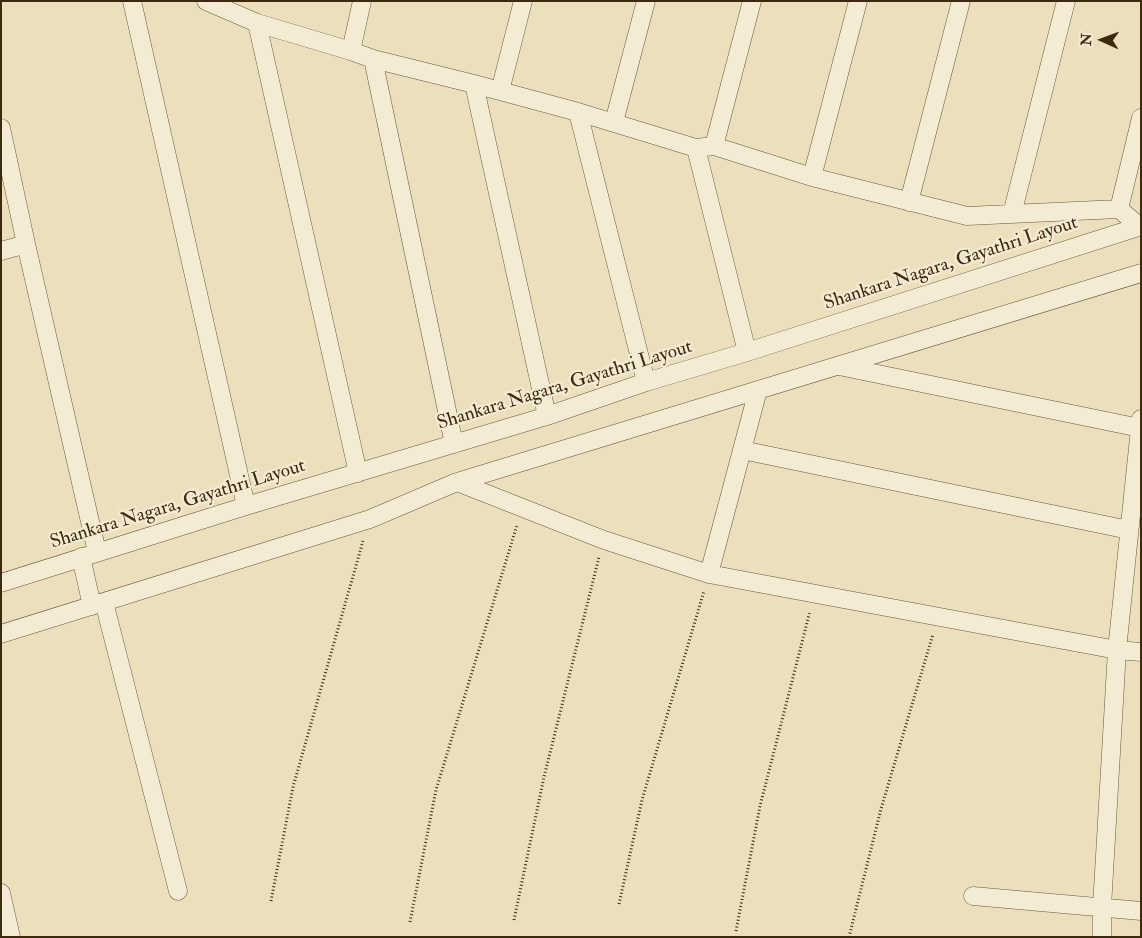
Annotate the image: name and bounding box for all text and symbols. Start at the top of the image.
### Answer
north arrow [1077,15,1127,65]
text: N [1078,33,1095,46]
street label: Shankara Nagara, Gayathri Layout [821,212,1081,316]
street label: Shankara Nagara, Gayathri Layout [435,336,695,436]
street label: Shankara Nagara, Gayathri Layout [48,455,308,555]

